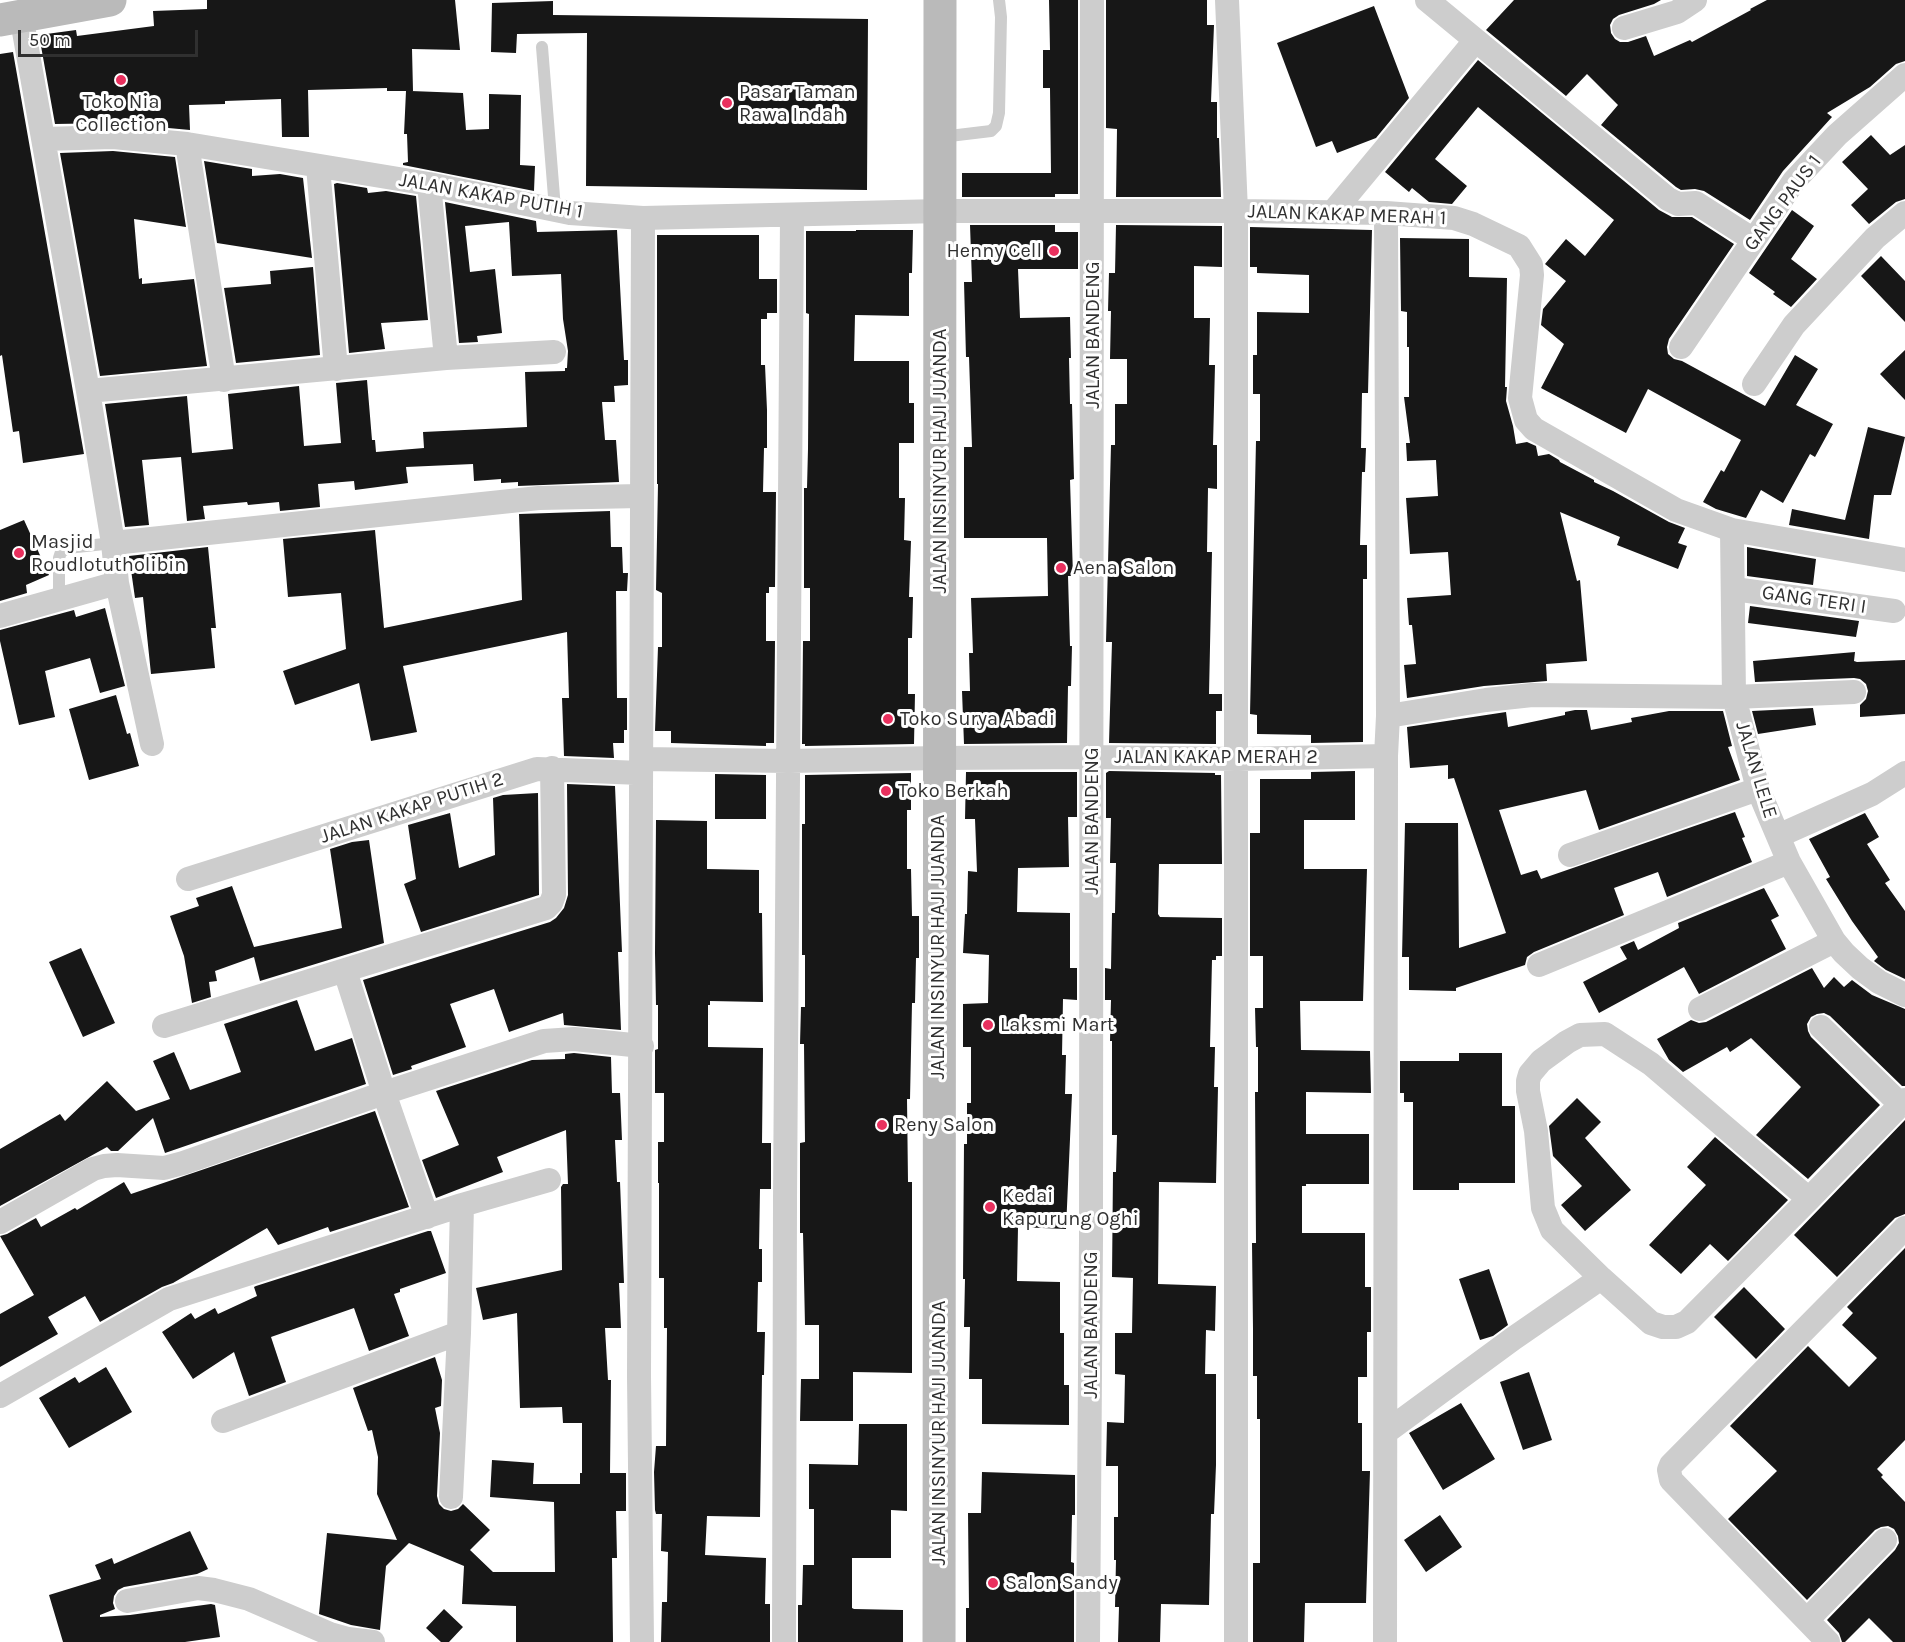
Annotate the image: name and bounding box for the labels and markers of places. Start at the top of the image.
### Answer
marker: Toko Nia Collection [114,73,128,87]
place label: Pasar Taman Rawa Indah [739,80,856,127]
place label: Toko Nia Collection [75,90,167,137]
marker: Pasar Taman Rawa Indah [720,96,734,110]
place label: Henny Cell [946,239,1042,263]
marker: Henny Cell [1047,244,1061,258]
place label: Masjid Roudlotutholibin [31,530,186,577]
marker: Masjid Roudlotutholibin [12,546,26,560]
place label: Aena Salon [1073,556,1174,580]
marker: Aena Salon [1054,561,1068,575]
place label: Toko Surya Abadi [900,707,1055,731]
marker: Toko Surya Abadi [881,712,895,726]
place label: Toko Berkah [898,779,1009,803]
marker: Toko Berkah [879,784,893,798]
place label: Laksmi Mart [1000,1013,1114,1037]
marker: Laksmi Mart [981,1018,995,1032]
place label: Reny Salon [894,1113,994,1137]
marker: Reny Salon [875,1118,889,1132]
place label: Kedai Kapurung Oghi [1002,1184,1139,1231]
marker: Kedai Kapurung Oghi [983,1200,997,1214]
place label: Salon Sandy [1005,1571,1118,1595]
marker: Salon Sandy [986,1576,1000,1590]

